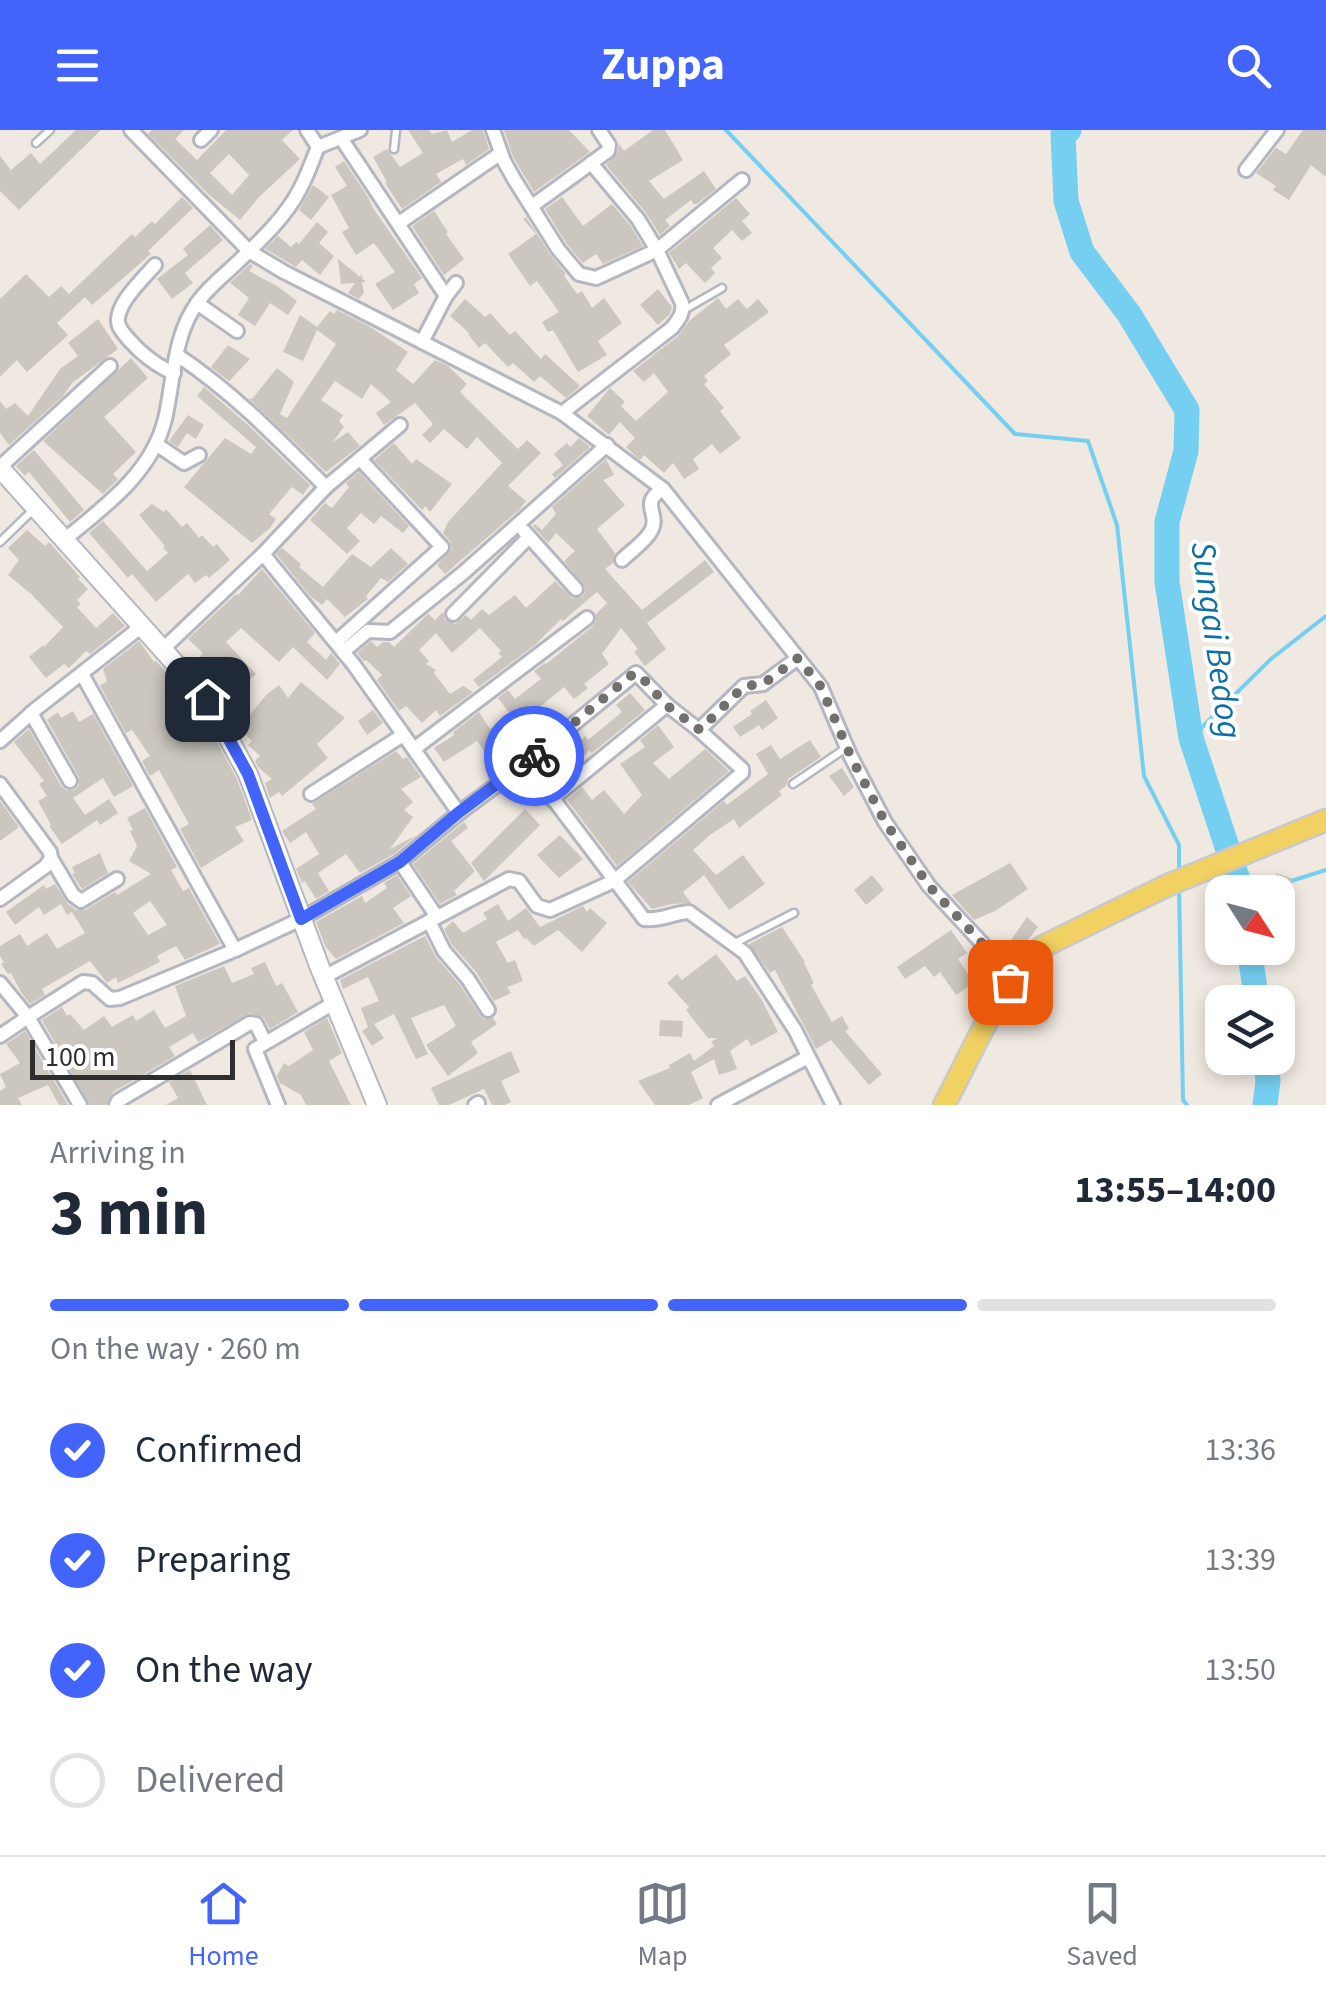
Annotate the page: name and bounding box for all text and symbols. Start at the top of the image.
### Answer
text: Zuppa [601,33,725,97]
icon: menu [50,38,105,93]
icon: search [1221,38,1276,93]
water label: Sungai Bedog [1177,538,1255,742]
pin [165,657,250,742]
icon: home [180,672,235,727]
courier [484,706,584,806]
icon: bike [507,729,562,784]
north arrow [1205,875,1295,965]
map controls [1205,875,1295,1075]
pin [968,940,1053,1025]
icon: bag [983,955,1038,1010]
button: layers [1205,985,1295,1075]
scale bar [30,1035,235,1080]
text: 100 m [45,1037,116,1077]
text: Arriving in [50,1130,186,1176]
text: 13:55–14:00 [1074,1163,1276,1217]
text: 3 min [50,1167,208,1260]
text: On the way · 260 m [50,1326,301,1372]
icon: check [50,1423,105,1478]
text: Confirmed [135,1423,303,1477]
text: 13:36 [1204,1427,1276,1473]
icon: check [50,1533,105,1588]
text: Preparing [135,1533,290,1587]
text: 13:39 [1204,1537,1276,1583]
icon: check [50,1643,105,1698]
text: On the way [135,1643,312,1697]
text: 13:50 [1204,1647,1276,1693]
text: Delivered [135,1753,285,1807]
tab: Home [188,1876,259,1976]
tab: Map [635,1876,690,1976]
tab: Saved [1066,1876,1138,1976]

